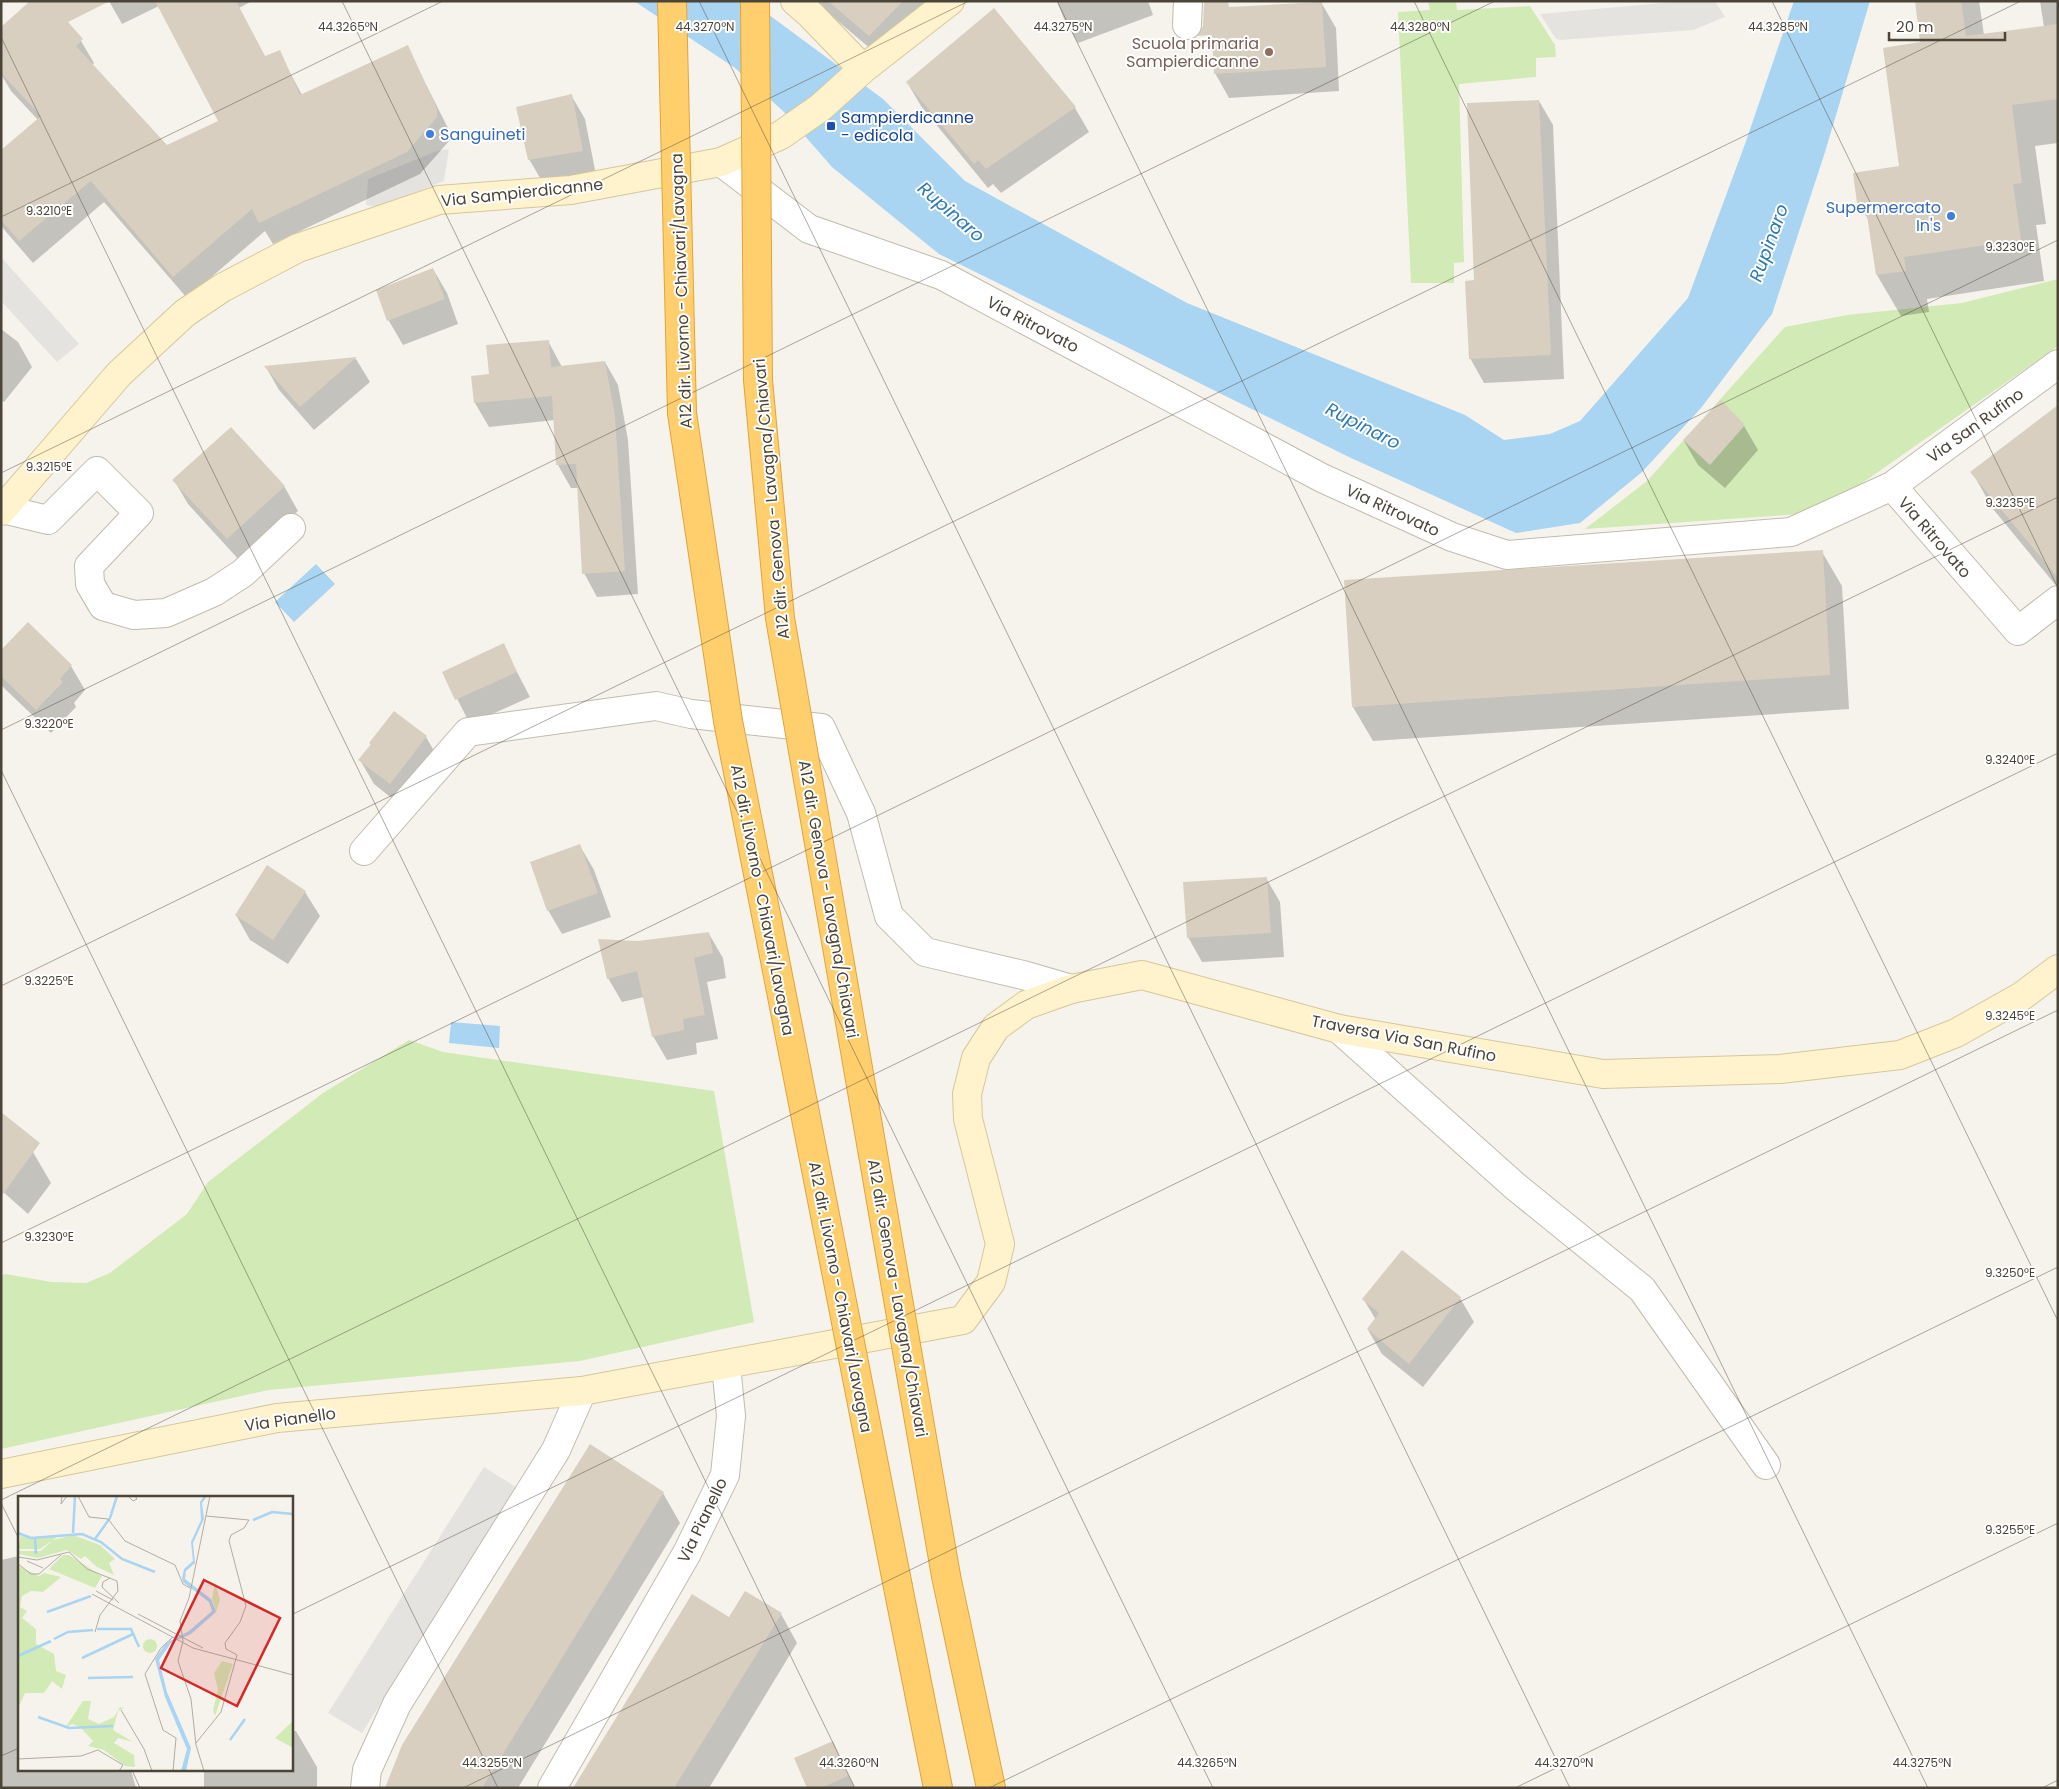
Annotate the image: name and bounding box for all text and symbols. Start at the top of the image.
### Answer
scale bar [1889,10,2005,42]
text: 20 m [1896,16,1934,37]
text: 44.3265°N [318,18,378,35]
text: 44.3270°N [675,18,735,35]
text: 44.3275°N [1033,18,1093,35]
text: 44.3280°N [1390,18,1450,35]
text: 44.3285°N [1748,18,1808,35]
place label: Scuola primaria Sampierdicanne [1126,32,1259,73]
marker: Scuola primaria Sampierdicanne [1263,46,1275,58]
place label: Sampierdicanne - edicola [841,106,974,147]
marker: Sampierdicanne - edicola [825,120,837,132]
place label: Sanguineti [440,123,525,146]
marker: Sanguineti [424,128,436,140]
street label: A12 dir. Livorno - Chiavari/Lavagna [665,153,698,429]
street label: Via Sampierdicanne [440,173,604,212]
water label: Rupinaro [913,176,990,248]
place label: Supermercato In's [1826,196,1941,237]
water label: Rupinaro [1743,201,1794,285]
text: 9.3210°E [26,202,72,219]
marker: Supermercato In's [1945,210,1957,222]
text: 9.3230°E [1985,238,2035,255]
street label: Via Ritrovato [983,290,1083,358]
street label: A12 dir. Genova - Lavagna/Chiavari [748,358,795,640]
street label: Via San Rufino [1922,383,2028,468]
water label: Rupinaro [1321,396,1405,455]
text: 9.3215°E [26,458,72,475]
street label: Via Ritrovato [1342,479,1444,542]
street label: Via Ritrovato [1893,492,1977,583]
text: 9.3235°E [1985,494,2035,511]
text: 9.3220°E [24,715,74,732]
text: 9.3240°E [1985,751,2035,768]
street label: A12 dir. Genova - Lavagna/Chiavari [793,758,864,1040]
street label: A12 dir. Livorno - Chiavari/Lavagna [725,763,800,1038]
text: 9.3225°E [24,972,74,989]
text: 9.3245°E [1985,1007,2035,1024]
street label: Traversa Via San Rufino [1309,1009,1498,1068]
street label: A12 dir. Genova - Lavagna/Chiavari [862,1157,933,1439]
street label: A12 dir. Livorno - Chiavari/Lavagna [803,1160,878,1435]
text: 9.3230°E [24,1228,74,1245]
text: 9.3250°E [1985,1264,2035,1281]
street label: Via Pianello [243,1402,337,1437]
street label: Via Pianello [672,1474,733,1567]
inset map [18,1496,292,1772]
text: 9.3255°E [1985,1521,2035,1538]
text: 44.3255°N [462,1754,522,1771]
text: 44.3260°N [819,1754,879,1771]
text: 44.3265°N [1177,1754,1237,1771]
text: 44.3270°N [1534,1754,1594,1771]
text: 44.3275°N [1892,1754,1952,1771]

